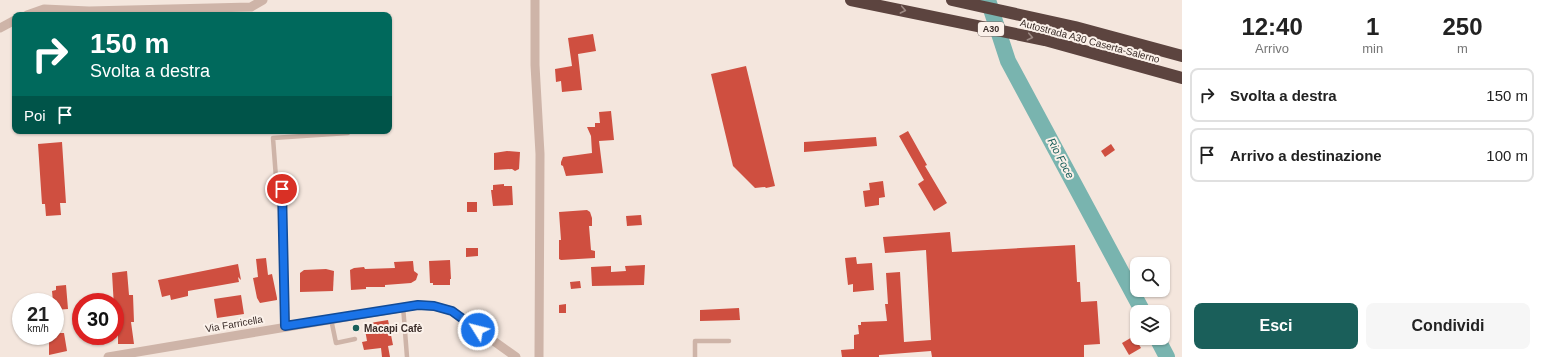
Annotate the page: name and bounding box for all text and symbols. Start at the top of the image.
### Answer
one-way arrow [900,6,906,14]
text: 12:40 [1241,13,1303,40]
text: 1 [1366,13,1379,40]
text: 250 [1443,13,1483,40]
street label: Autostrada A30 Caserta-Salerno [1019,17,1161,65]
road number: A30 [978,22,1004,36]
icon: right [24,28,76,80]
text: 150 m [90,28,169,59]
one-way arrow [1027,32,1033,40]
text: Arrivo [1255,41,1289,56]
text: min [1362,41,1383,56]
text: m [1457,41,1468,56]
text: Svolta a destra [90,61,210,81]
icon: right [1196,84,1218,106]
text: Svolta a destra [1230,87,1337,104]
text: 150 m [1486,87,1528,104]
icon: arrive [54,104,76,126]
text: Poi [24,107,46,124]
water label: Rio Foce [1045,136,1077,180]
icon: arrive [1196,144,1218,166]
text: Arrivo a destinazione [1230,147,1382,164]
text: 100 m [1486,147,1528,164]
pin [265,172,299,206]
icon: arrive [271,178,293,200]
map controls [1130,257,1170,345]
button: search [1130,257,1170,297]
speed limit sign: 30 [72,293,124,345]
text: 21 [27,303,49,325]
button: Esci [1194,303,1358,349]
button: Condividi [1366,303,1530,349]
button: layers [1130,305,1170,345]
position arrow [457,309,499,351]
street label: Via Farricella [204,313,264,334]
text: km/h [27,323,49,334]
marker: Macapi Cafè [351,323,361,333]
place label: Macapi Cafè [364,323,423,334]

